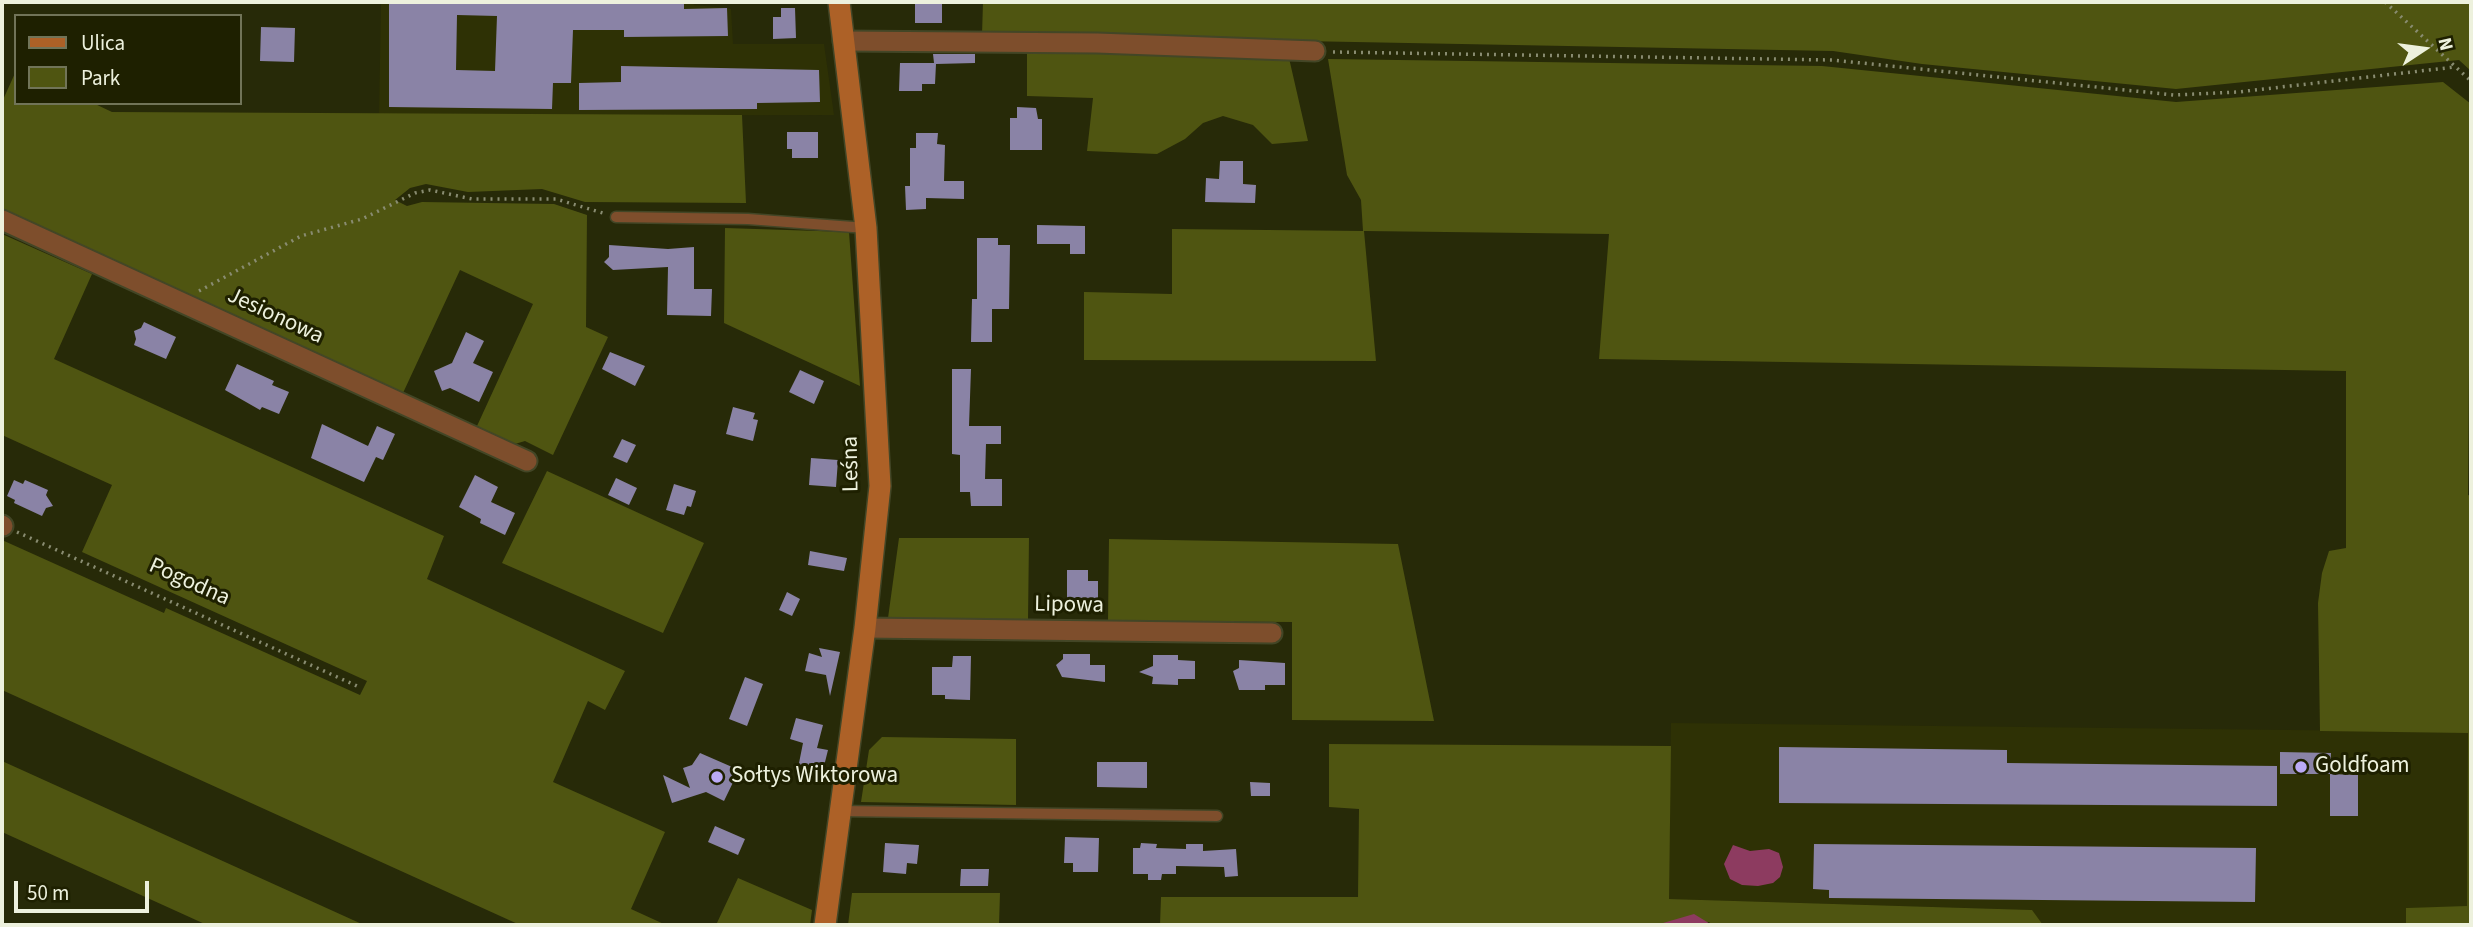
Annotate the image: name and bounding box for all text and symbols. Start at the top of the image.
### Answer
legend [14,14,242,105]
north arrow [2389,14,2459,84]
text: Ulica [81,28,125,58]
text: N [2430,35,2460,53]
text: Park [81,63,120,93]
street label: Jesionowa [222,283,328,351]
street label: Leśna [838,436,866,492]
street label: Pogodna [144,553,234,613]
street label: Lipowa [1034,592,1104,620]
place label: Goldfoam [2315,753,2410,781]
marker: Goldfoam [2293,759,2309,775]
place label: Sołtys Wiktorowa [731,763,898,791]
marker: Sołtys Wiktorowa [709,769,725,785]
scale bar [18,867,152,911]
text: 50 m [27,878,69,908]

